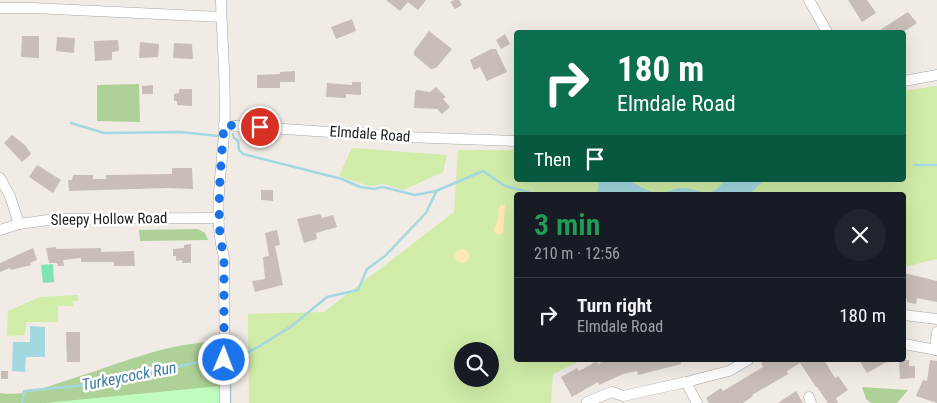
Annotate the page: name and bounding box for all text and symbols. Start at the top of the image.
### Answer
text: 180 m [617,49,704,90]
icon: right [534,50,599,115]
text: Elmdale Road [617,91,736,116]
pin [239,106,281,148]
icon: arrive [246,113,274,141]
street label: Elmdale Road [329,122,411,146]
icon: arrive [581,145,609,173]
text: Then [534,148,571,171]
text: 3 min [534,207,600,242]
street label: Sleepy Hollow Road [50,209,168,229]
button: close [834,209,886,261]
text: 210 m · 12:56 [534,244,620,263]
text: Turn right [577,294,652,317]
icon: right [534,301,562,329]
text: 180 m [839,304,886,327]
text: Elmdale Road [577,317,663,336]
position arrow [197,333,249,385]
map controls [454,342,499,387]
button: search [454,342,499,387]
water label: Turkeycock Run [80,358,178,394]

